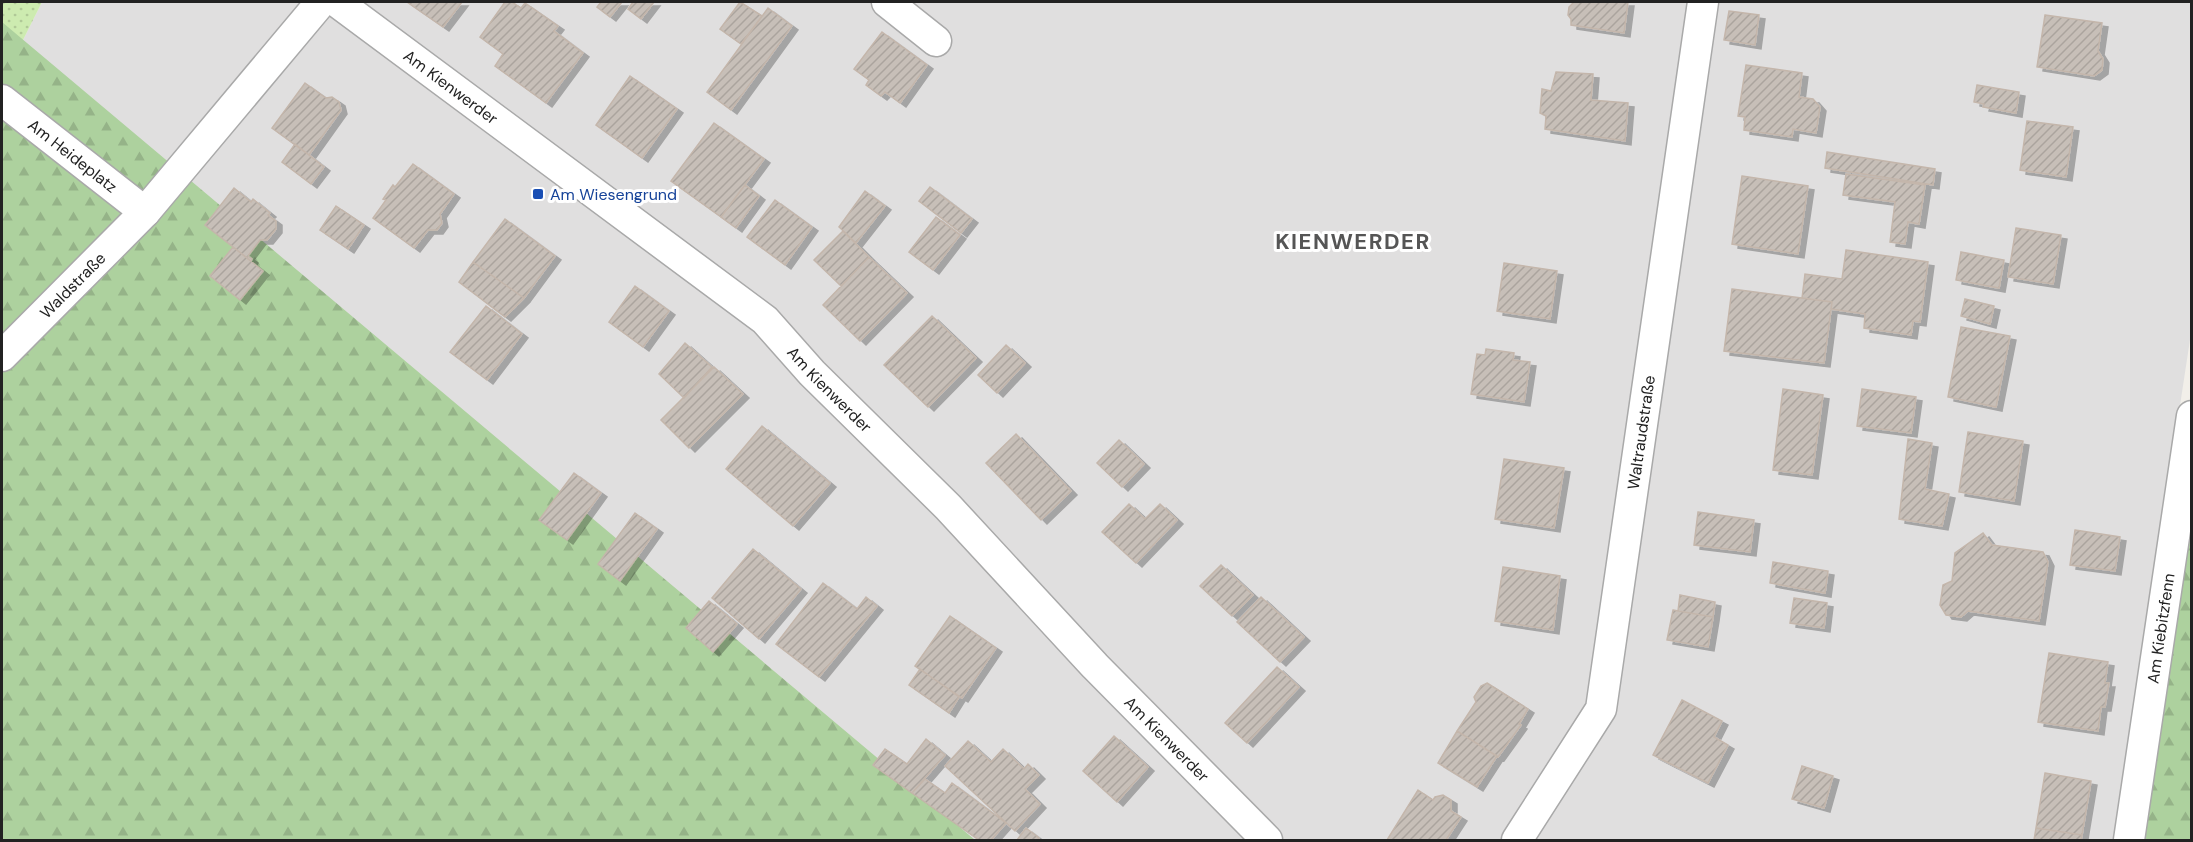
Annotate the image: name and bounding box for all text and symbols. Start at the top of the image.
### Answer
street label: Am Kienwerder [399,45,502,129]
street label: Am Heideplatz [24,114,121,197]
place label: Am Wiesengrund [550,184,677,205]
marker: Am Wiesengrund [531,187,545,201]
district label: KIENWERDER [1275,227,1431,256]
street label: Waldstraße [35,248,110,323]
street label: Am Kienwerder [782,342,876,437]
street label: Waltraudstraße [1623,374,1660,491]
street label: Am Kiebitzfenn [2142,572,2180,685]
street label: Am Kienwerder [1120,692,1214,787]

